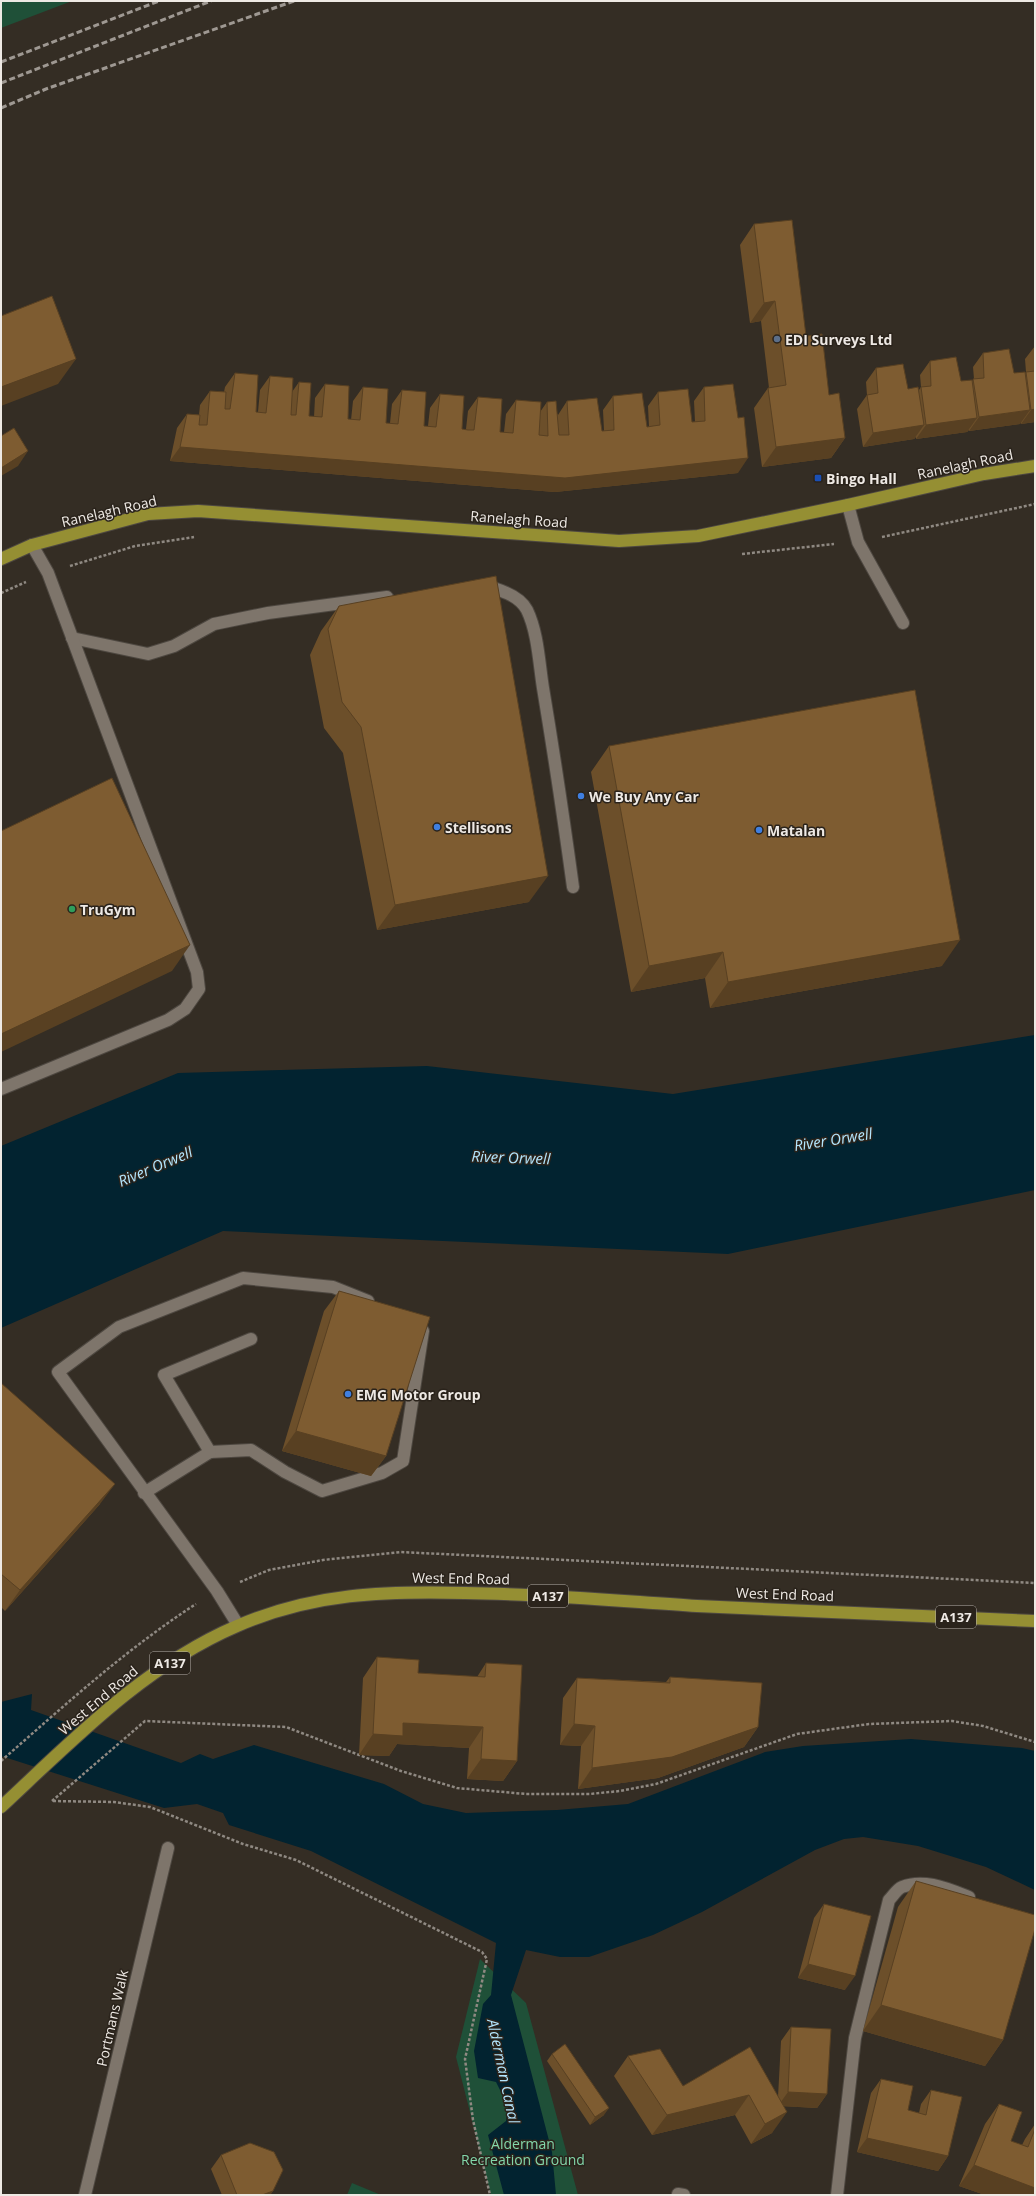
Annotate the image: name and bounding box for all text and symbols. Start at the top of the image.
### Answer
place label: EDI Surveys Ltd [785,330,892,349]
marker: EDI Surveys Ltd [772,334,782,344]
street label: Ranelagh Road [915,445,1015,483]
place label: Bingo Hall [826,469,897,488]
marker: Bingo Hall [813,473,823,483]
street label: Ranelagh Road [59,491,159,531]
street label: Ranelagh Road [470,506,568,532]
place label: We Buy Any Car [589,787,699,806]
marker: We Buy Any Car [576,791,586,801]
place label: Stellisons [445,818,512,837]
place label: Matalan [767,821,825,840]
marker: Stellisons [432,822,442,832]
marker: Matalan [754,825,764,835]
place label: TruGym [80,900,136,919]
marker: TruGym [67,904,77,914]
water label: River Orwell [792,1123,875,1155]
water label: River Orwell [115,1141,196,1191]
water label: River Orwell [471,1146,552,1168]
place label: EMG Motor Group [356,1385,481,1404]
marker: EMG Motor Group [343,1389,353,1399]
street label: West End Road [412,1568,510,1588]
street label: West End Road [736,1583,834,1605]
road number: A137 [528,1585,568,1607]
road number: A137 [936,1606,976,1628]
road number: A137 [150,1652,190,1674]
street label: West End Road [54,1661,142,1739]
street label: Portmans Walk [92,1967,133,2068]
water label: Alderman Canal [483,2016,525,2126]
park label: Alderman Recreation Ground [461,2134,585,2169]

